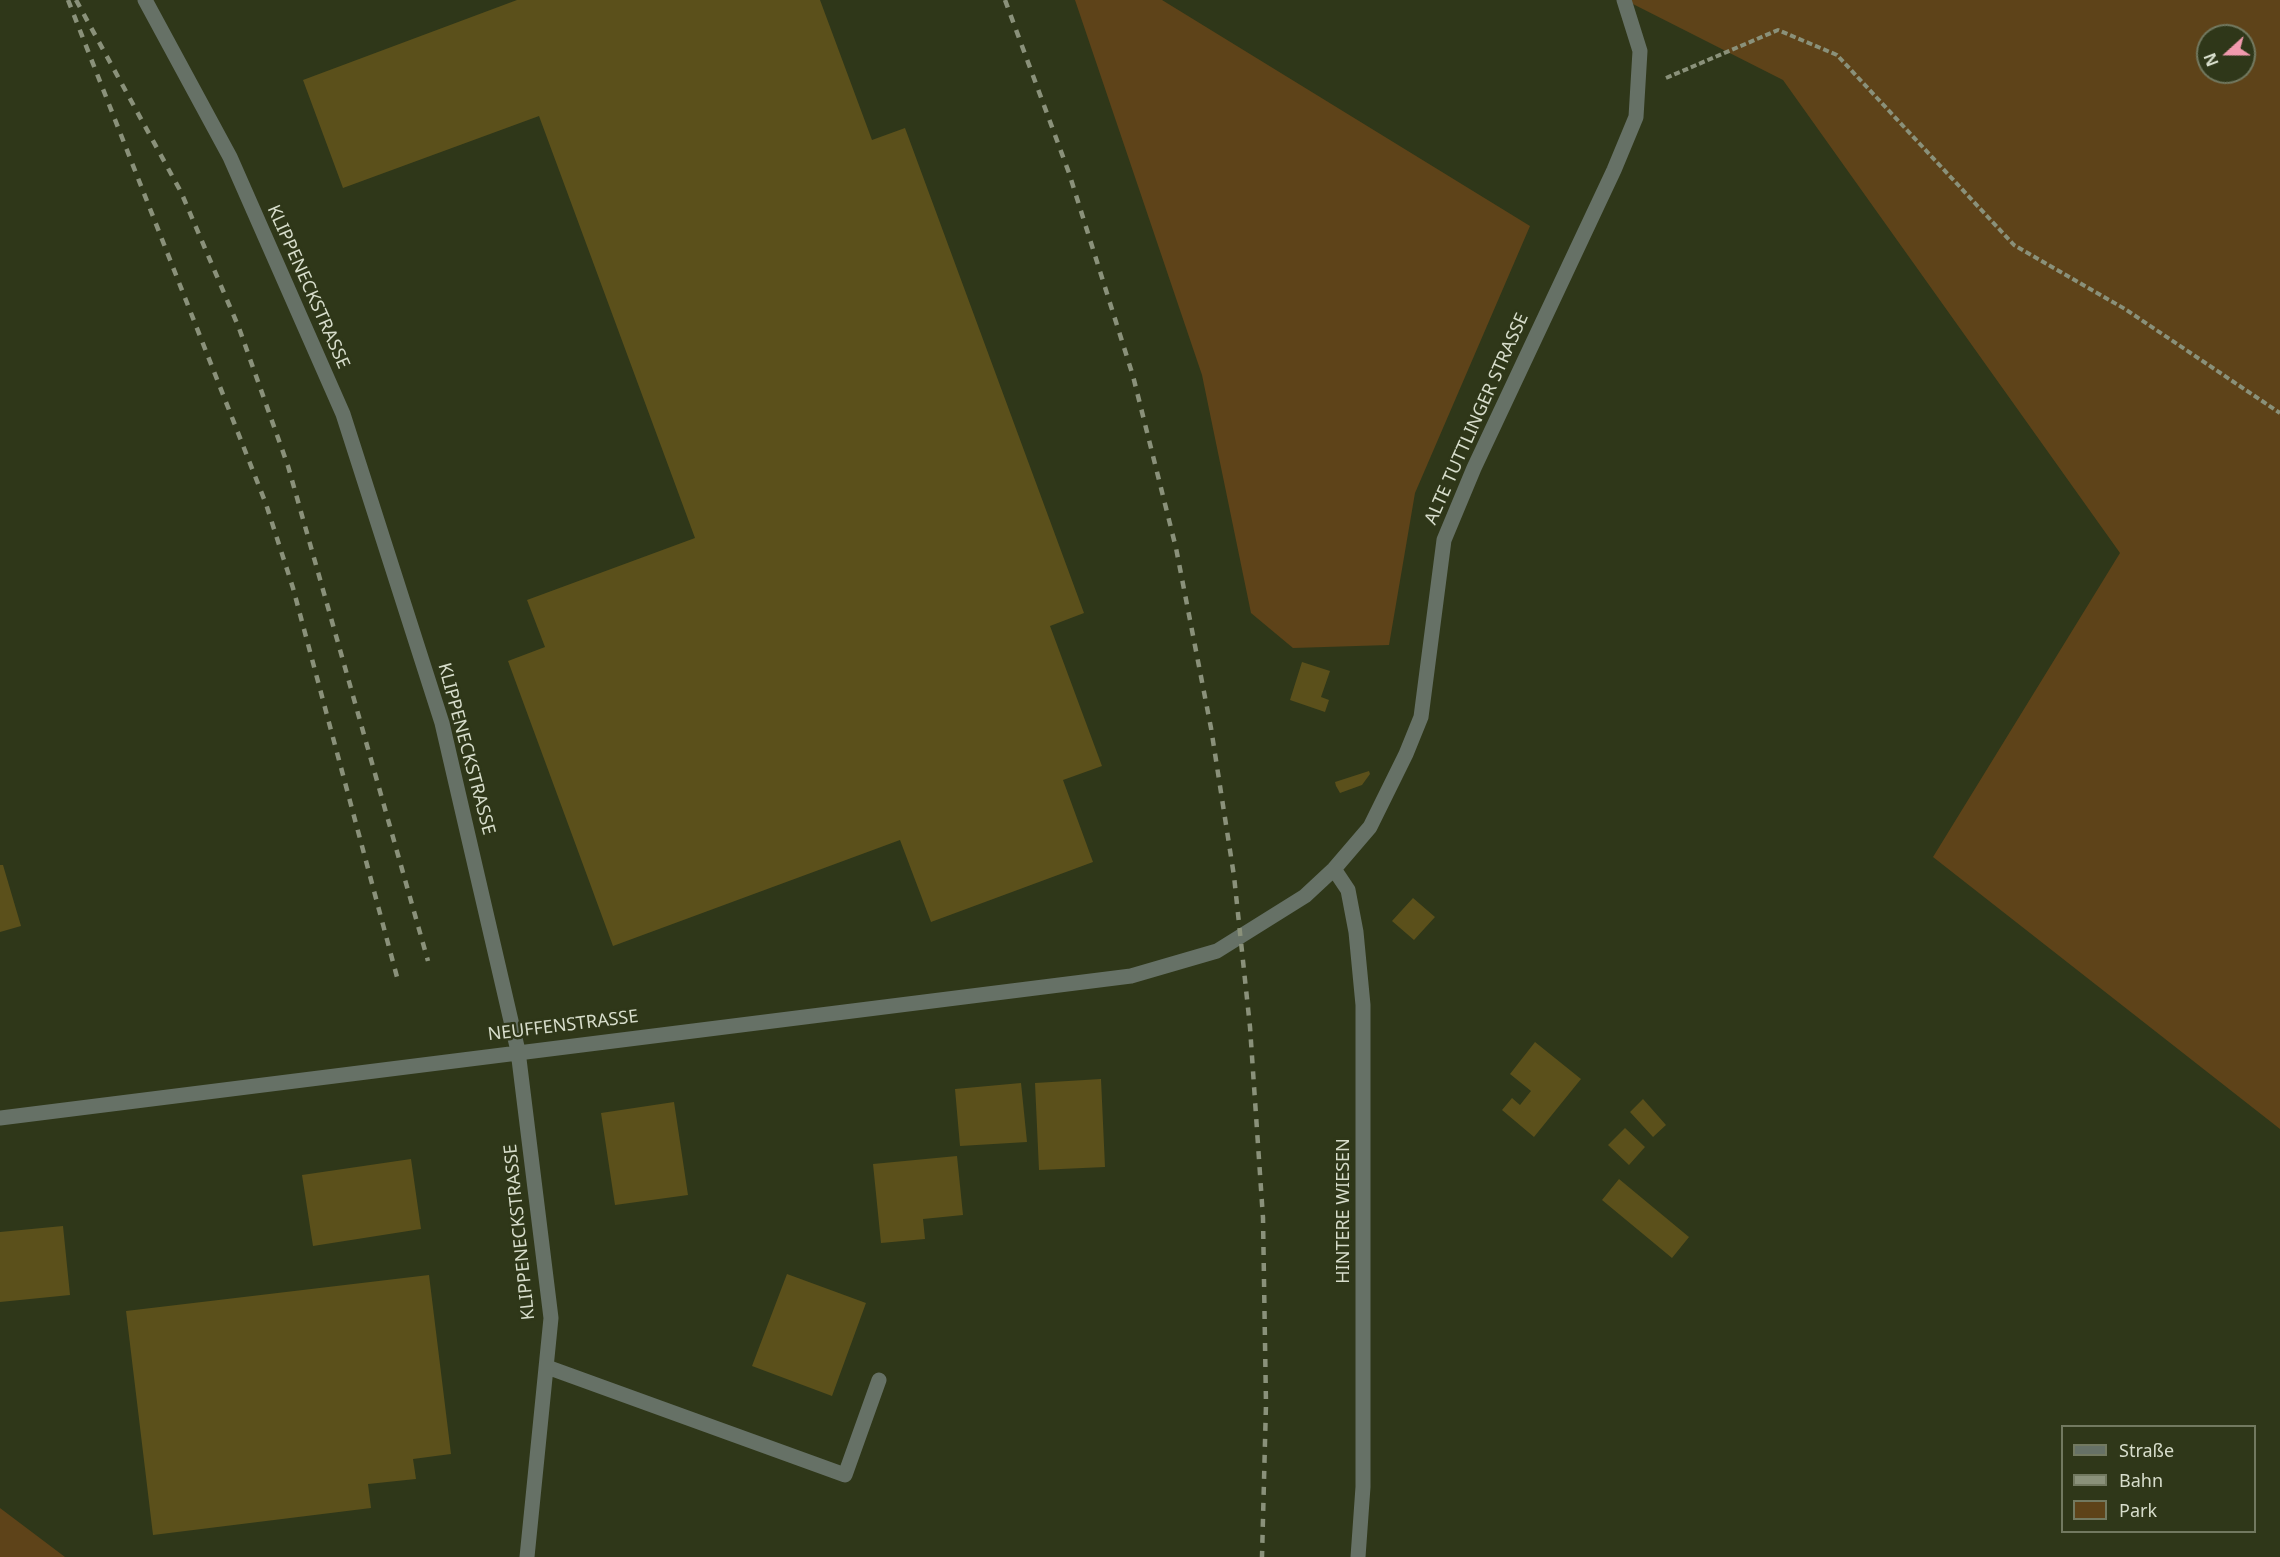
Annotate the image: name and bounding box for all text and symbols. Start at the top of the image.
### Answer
north arrow [2196,24,2256,84]
text: N [2198,50,2224,70]
street label: KLIPPENECKSTRASSE [262,202,354,372]
street label: ALTE TUTTLINGER STRASSE [1420,310,1534,528]
street label: KLIPPENECKSTRASSE [433,661,499,837]
street label: NEUFFENSTRASSE [486,1006,640,1046]
street label: HINTERE WIESEN [1333,1138,1355,1284]
street label: KLIPPENECKSTRASSE [500,1143,540,1321]
legend [2061,1425,2256,1533]
text: Straße [2119,1438,2174,1462]
text: Bahn [2119,1468,2163,1492]
text: Park [2119,1498,2157,1522]

